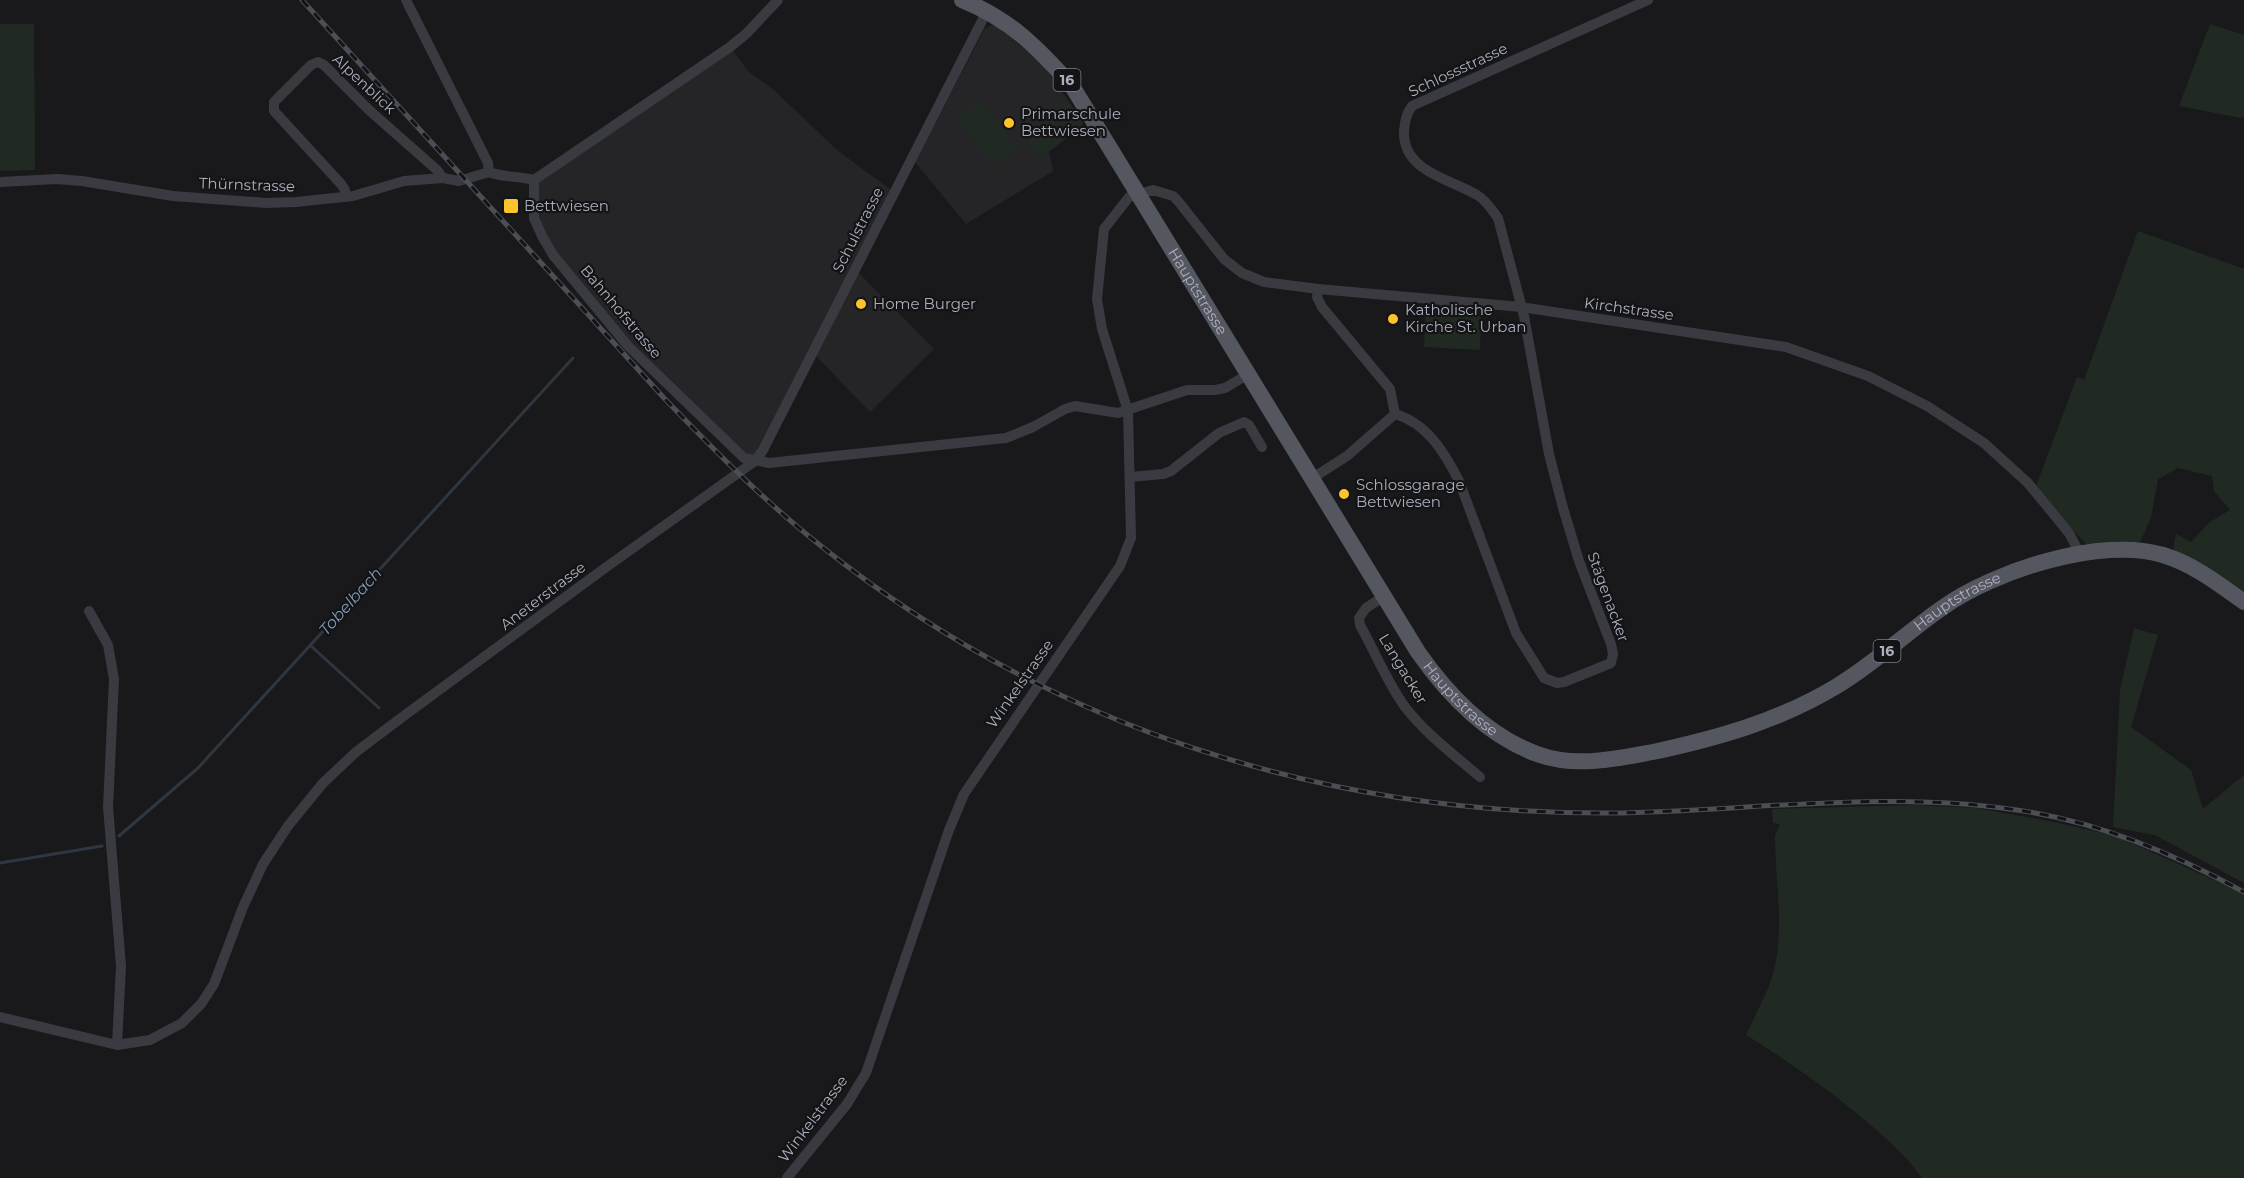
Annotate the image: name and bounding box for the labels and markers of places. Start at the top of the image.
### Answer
place label: Primarschule Bettwiesen [1021,104,1121,140]
marker: Primarschule Bettwiesen [1002,116,1016,130]
place label: Bettwiesen [524,196,609,215]
marker: Bettwiesen [502,197,520,215]
place label: Home Burger [873,294,976,313]
marker: Home Burger [854,297,868,311]
place label: Katholische Kirche St. Urban [1405,300,1526,336]
marker: Katholische Kirche St. Urban [1386,312,1400,326]
place label: Schlossgarage Bettwiesen [1356,475,1465,511]
marker: Schlossgarage Bettwiesen [1337,487,1351,501]

